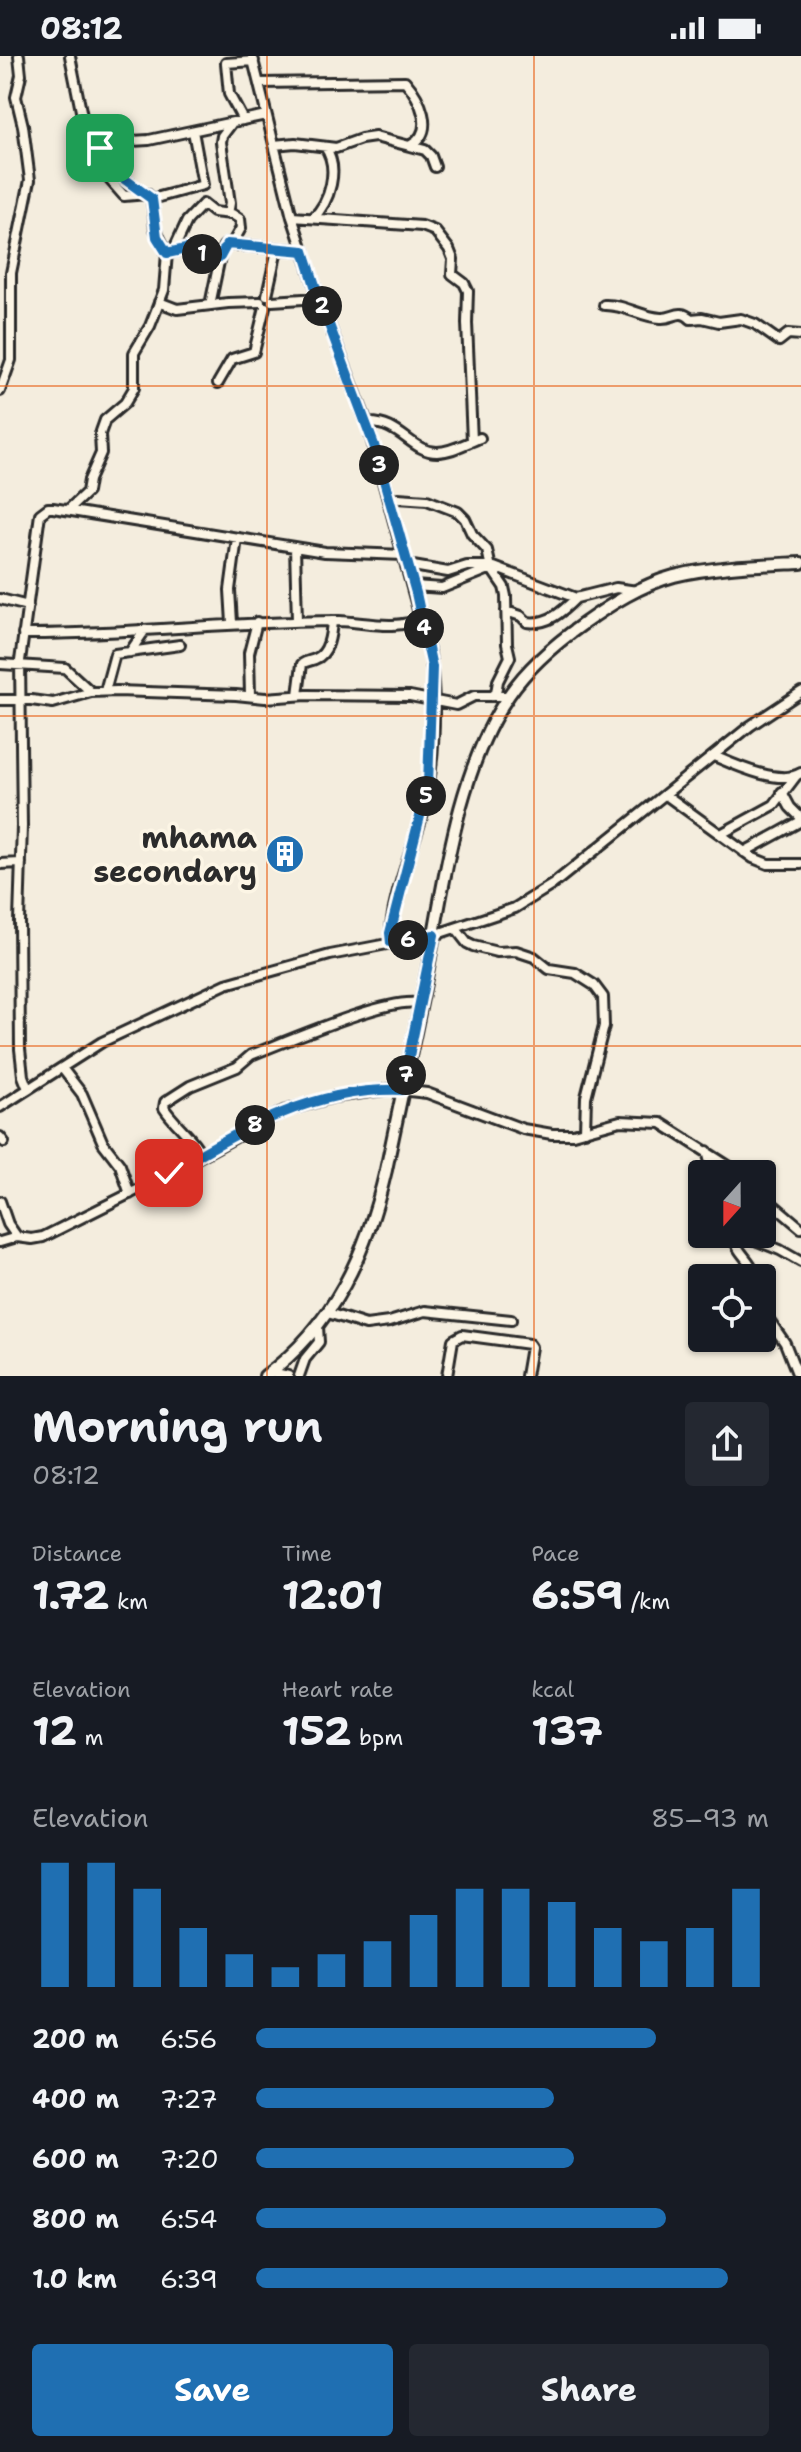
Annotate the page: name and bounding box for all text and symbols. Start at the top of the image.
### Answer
text: 08:12 [40,8,123,49]
pin [66,114,134,182]
icon: arrive [78,126,122,170]
pin: 1 [182,234,222,274]
text: 1 [197,239,207,268]
pin: 2 [302,286,342,326]
text: 2 [314,291,330,320]
pin: 3 [359,445,399,485]
text: 3 [371,450,387,479]
pin: 4 [404,608,444,648]
text: 4 [416,613,432,642]
pin: 5 [406,776,446,816]
text: 5 [419,781,433,810]
place label: mhama secondary [93,817,257,892]
building icon: mhama secondary [264,833,306,875]
pin: 6 [388,920,428,960]
text: 6 [400,925,416,954]
pin: 7 [386,1055,426,1095]
text: 7 [398,1060,414,1089]
pin: 8 [235,1105,275,1145]
text: 8 [247,1110,263,1139]
pin [135,1139,203,1207]
icon: check [147,1151,191,1195]
north arrow [688,1160,776,1248]
map controls [688,1160,776,1352]
button: locate [688,1264,776,1352]
text: Morning run [32,1397,323,1456]
button: share [685,1402,769,1486]
text: 08:12 [32,1457,100,1492]
text: Distance [32,1539,122,1568]
text: Time [282,1539,332,1568]
text: Pace [531,1539,580,1568]
text: 1.72 [32,1568,109,1622]
text: 12:01 [282,1568,383,1622]
text: 6:59 [531,1568,623,1622]
text: km [109,1587,148,1616]
text: /km [623,1587,670,1616]
text: Elevation [32,1675,130,1704]
text: Heart rate [282,1675,394,1704]
text: kcal [531,1675,574,1704]
text: 12 [32,1704,77,1758]
text: 152 [282,1704,351,1758]
text: 137 [531,1704,603,1758]
text: m [77,1723,103,1752]
text: bpm [351,1723,403,1752]
text: Elevation [32,1800,148,1835]
text: 85–93 m [651,1800,769,1835]
text: 200 m [32,2021,119,2056]
text: 6:56 [160,2021,218,2056]
text: 400 m [32,2081,119,2116]
text: 7:27 [160,2081,218,2116]
text: 600 m [32,2141,119,2176]
text: 7:20 [160,2141,219,2176]
text: 800 m [32,2201,119,2236]
text: 6:54 [160,2201,217,2236]
text: 1.0 km [32,2261,117,2296]
text: 6:39 [160,2261,218,2296]
button: Save [32,2344,393,2436]
button: Share [409,2344,769,2436]

